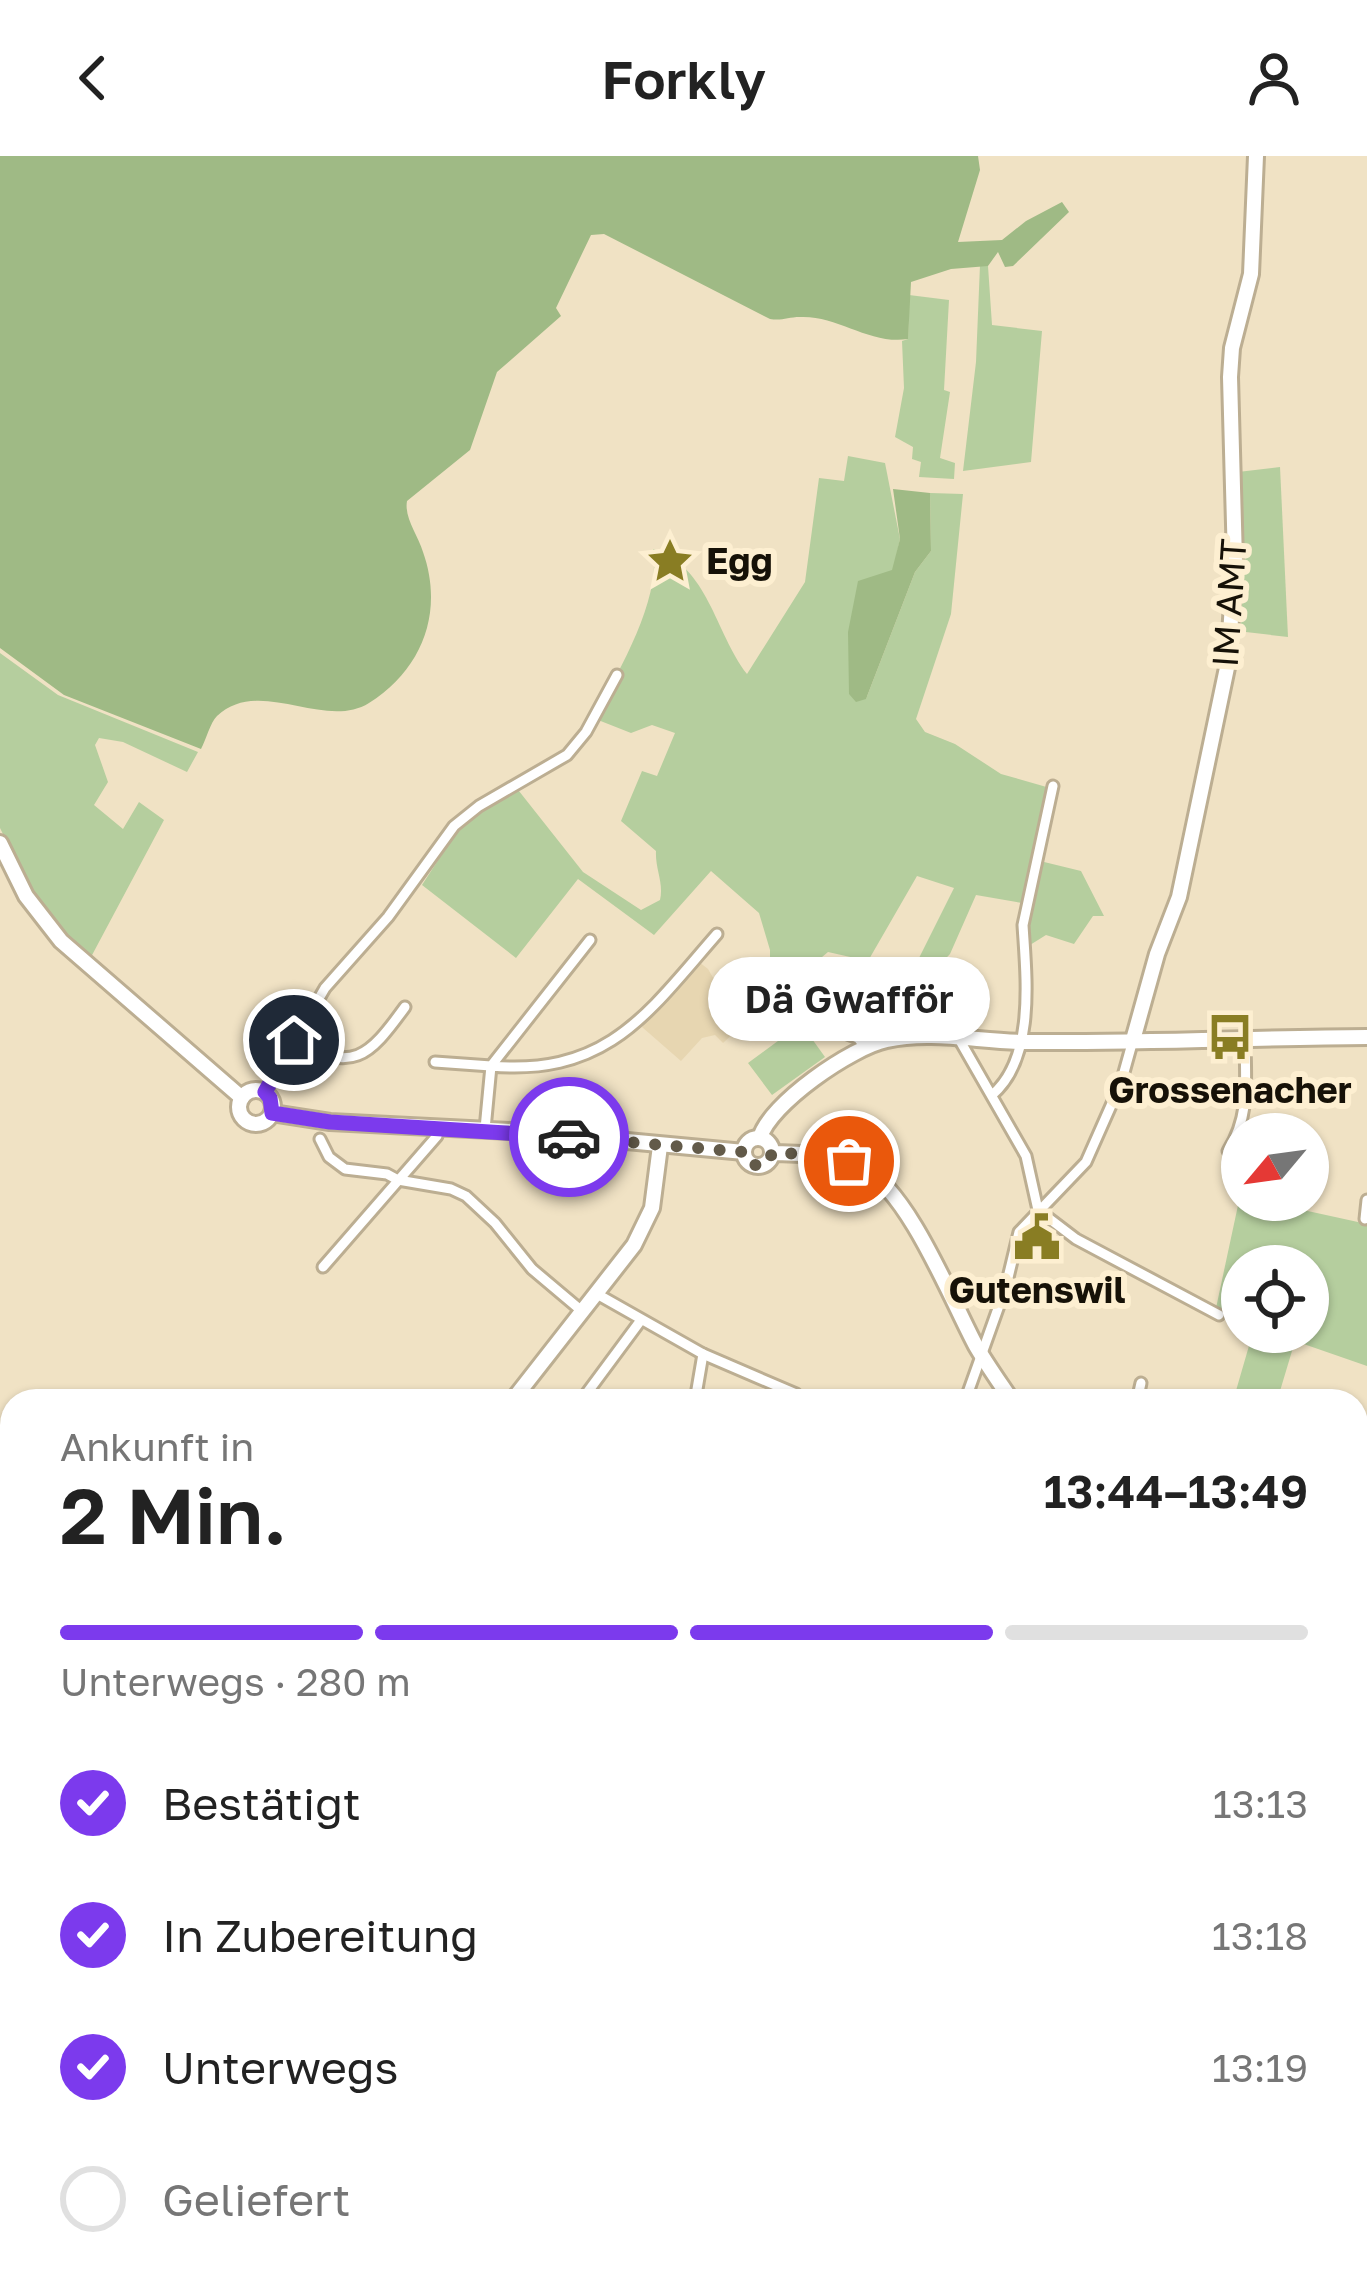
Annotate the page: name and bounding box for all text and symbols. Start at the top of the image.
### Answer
icon: back [60,45,126,111]
icon: person [1241,45,1307,111]
text: Forkly [601,46,766,111]
place icon: Egg [645,536,695,586]
street label: IM AMT [1203,537,1254,669]
place label: Egg [706,539,773,582]
callout: Dä Gwafför [708,957,990,1041]
text: Dä Gwafför [744,975,954,1022]
pin [243,989,345,1091]
icon: home [261,1007,327,1073]
bus stop icon: Grossenacher [1205,1012,1255,1062]
place label: Grossenacher [1108,1068,1352,1111]
courier [509,1077,629,1197]
icon: car [536,1104,602,1170]
pin [798,1110,900,1212]
north arrow [1221,1113,1329,1221]
map controls [1221,1113,1329,1353]
icon: bag [816,1128,882,1194]
public building icon: Gutenswil [1012,1212,1062,1262]
button: locate [1221,1245,1329,1353]
place label: Gutenswil [948,1268,1126,1311]
text: Ankunft in [60,1423,254,1470]
text: 13:44–13:49 [1044,1464,1308,1518]
text: 2 Min. [60,1468,287,1561]
text: Unterwegs · 280 m [60,1658,411,1705]
icon: check [60,1770,126,1836]
text: Bestätigt [162,1776,361,1830]
text: 13:13 [1213,1780,1308,1827]
icon: check [60,1902,126,1968]
text: In Zubereitung [162,1908,478,1962]
text: 13:18 [1212,1912,1308,1959]
icon: check [60,2034,126,2100]
text: Unterwegs [162,2040,398,2094]
text: 13:19 [1212,2044,1308,2091]
text: Geliefert [162,2172,350,2226]

